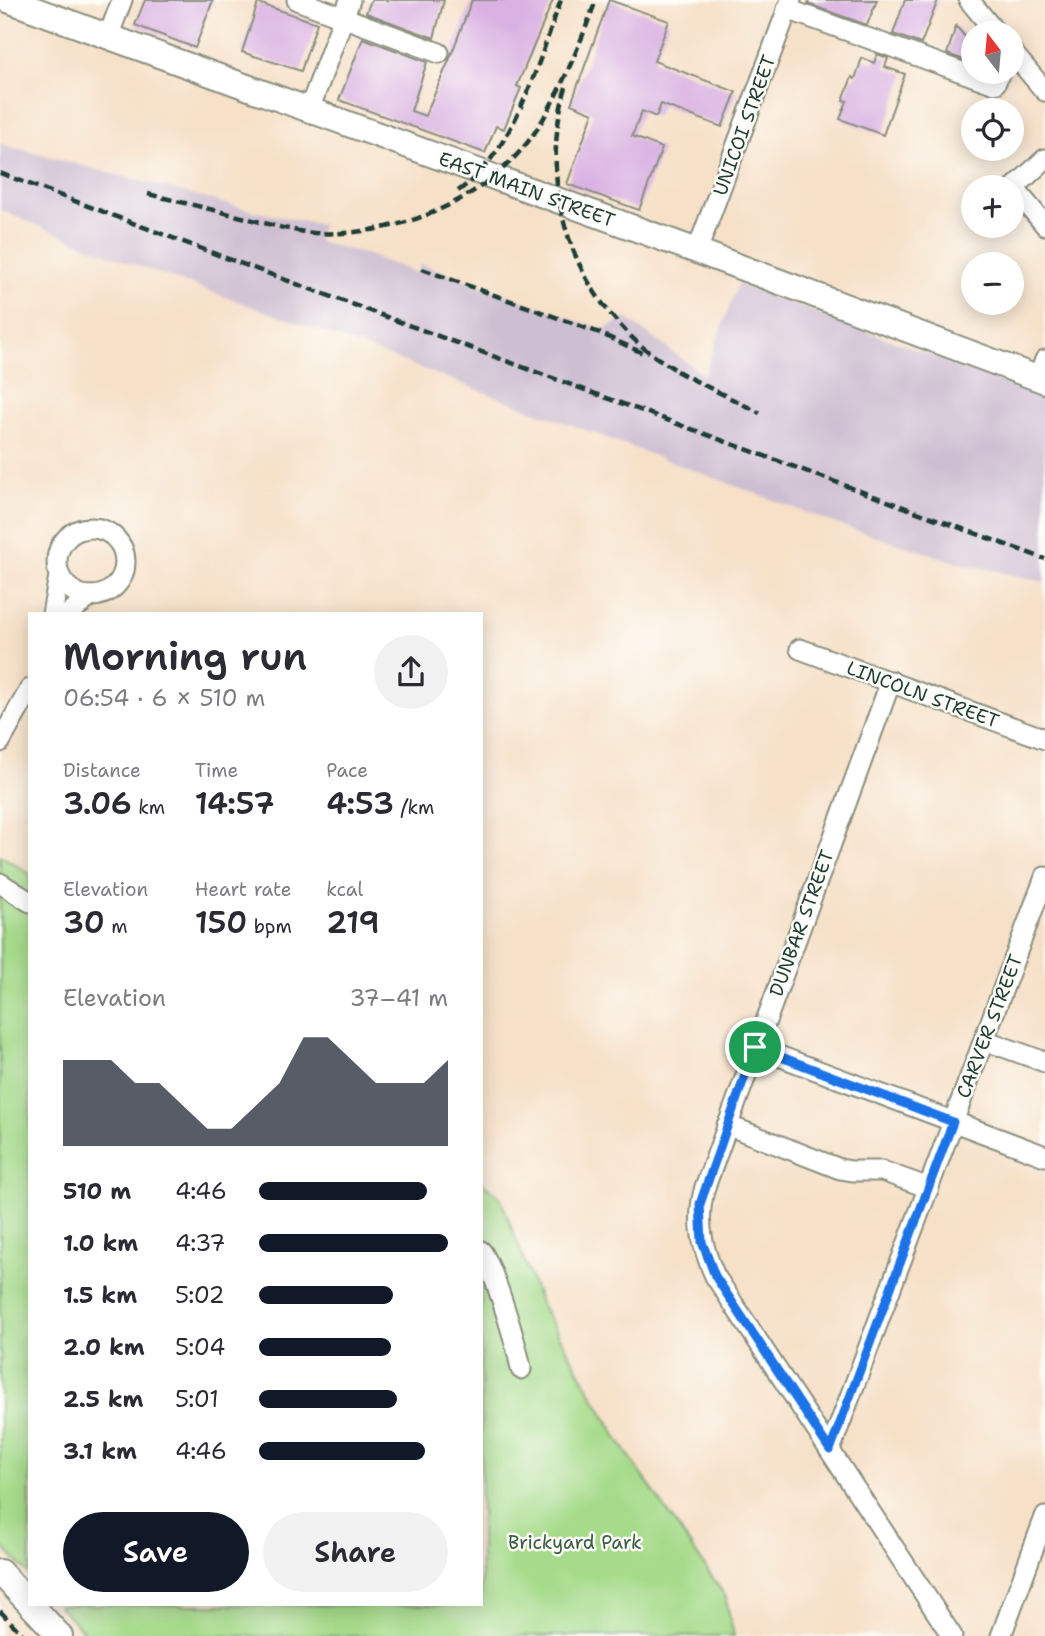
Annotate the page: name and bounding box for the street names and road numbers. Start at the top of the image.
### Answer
street label: UNICOI STREET [707,51,782,199]
street label: EAST MAIN STREET [435,146,619,233]
street label: LINCOLN STREET [843,655,1003,734]
street label: DUNBAR STREET [763,846,840,1000]
street label: CARVER STREET [951,951,1028,1102]

